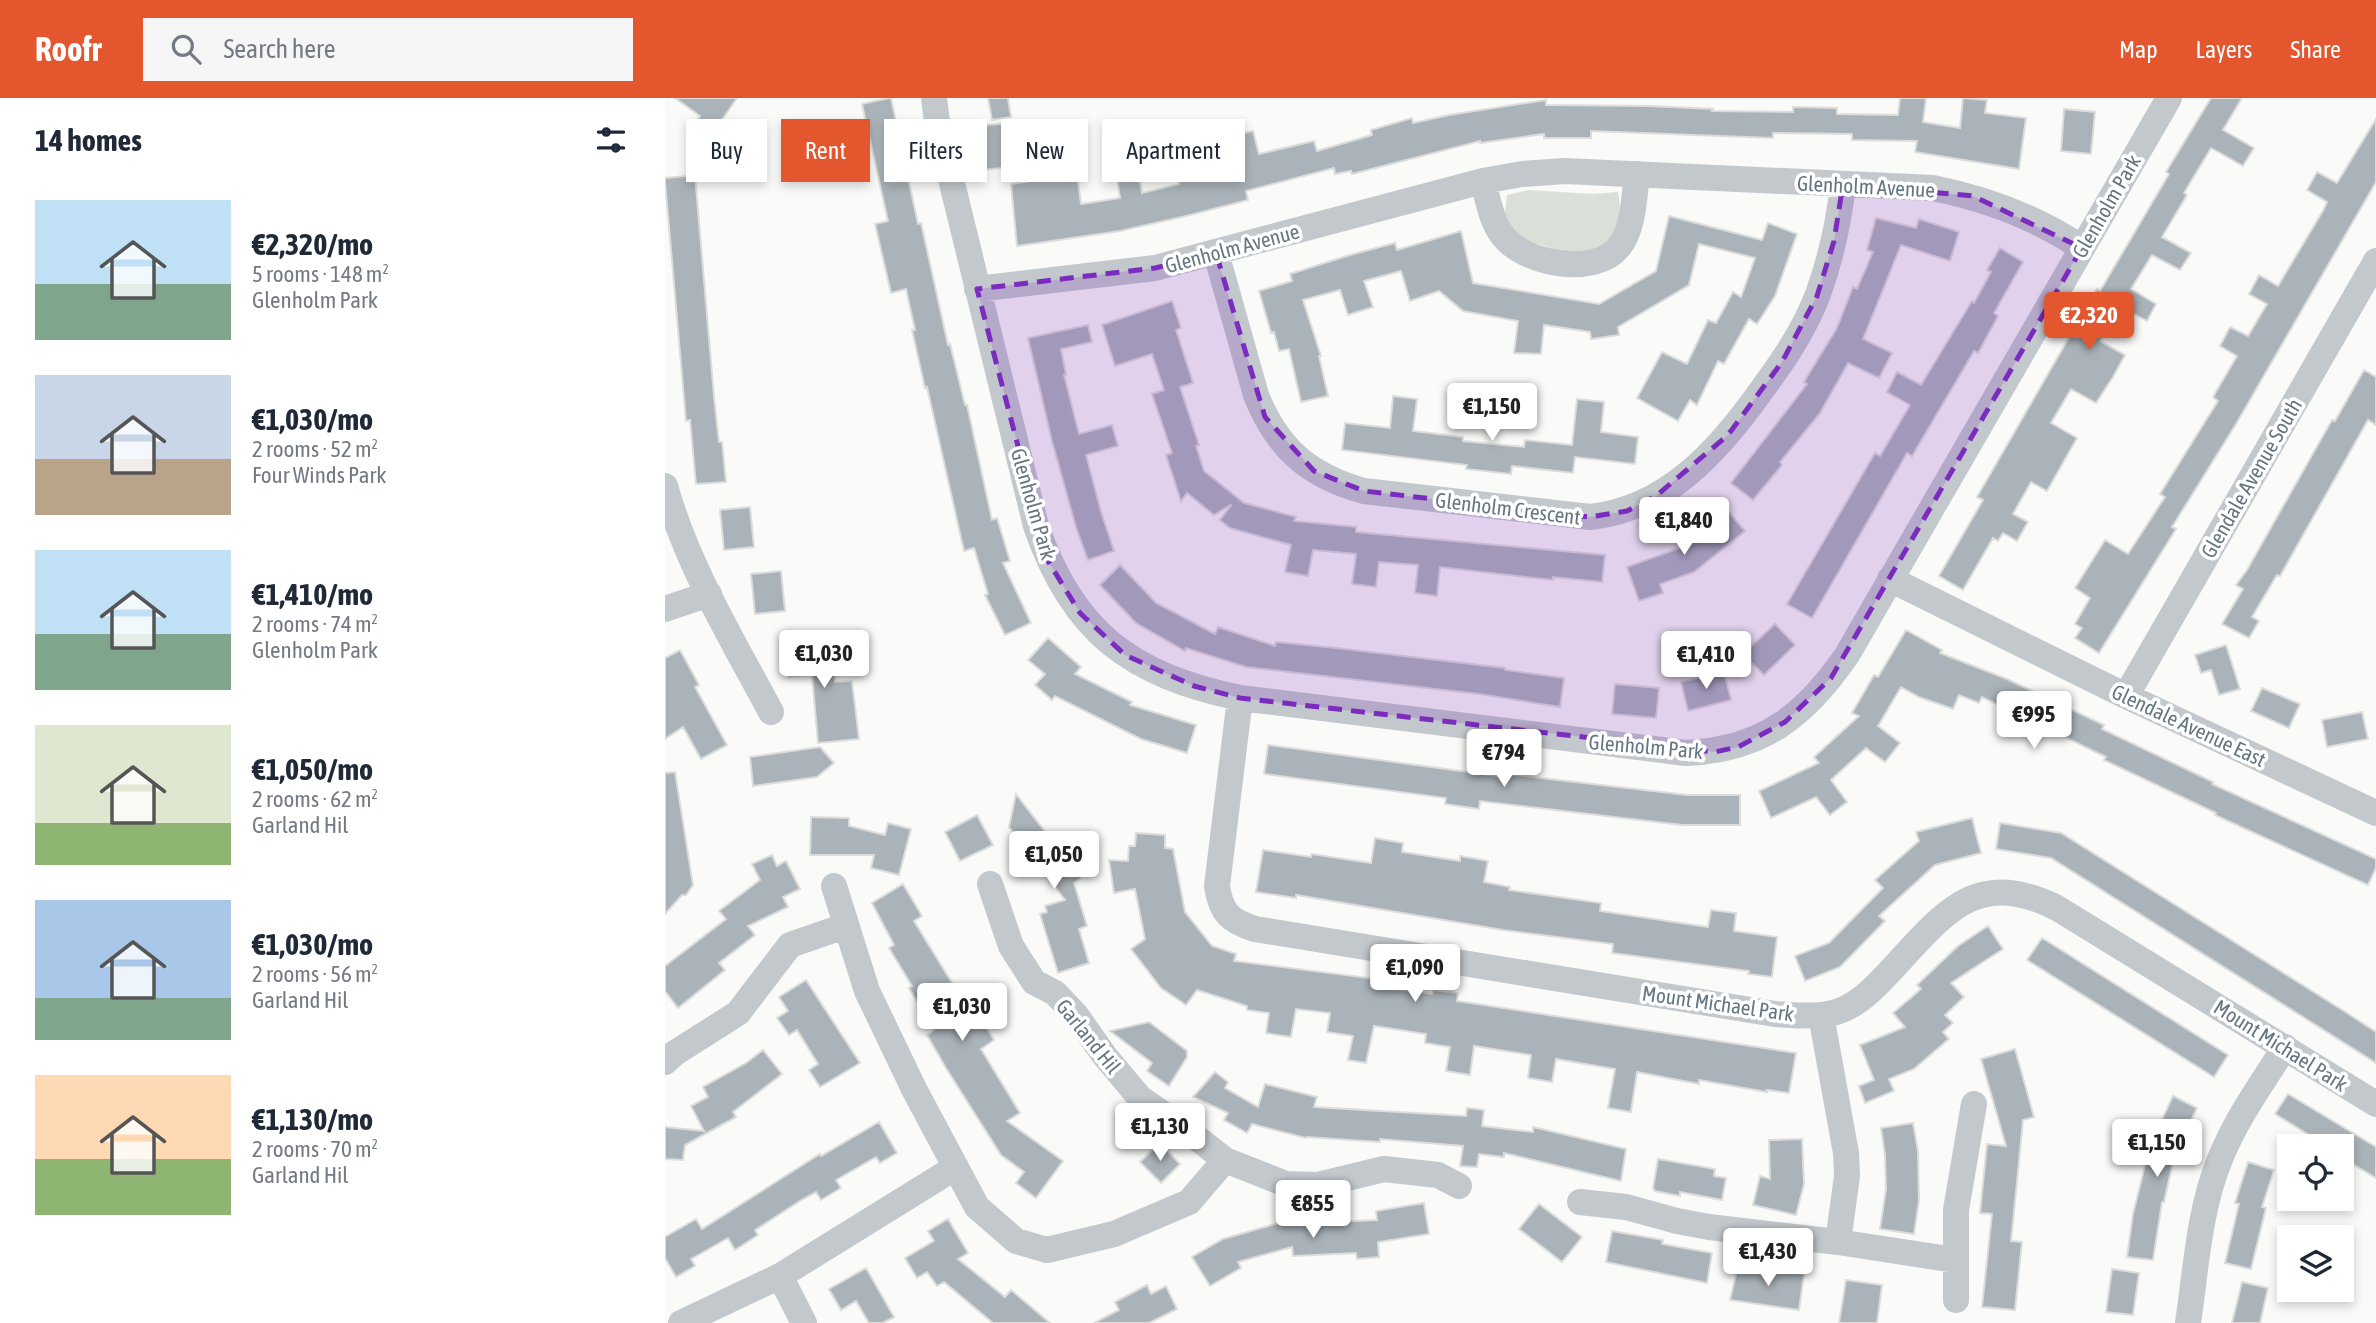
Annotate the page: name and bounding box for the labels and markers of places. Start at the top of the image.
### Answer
pin: €2,320 [2032,292,2146,352]
pin: €1,150 [1435,384,1549,443]
pin: €1,840 [1627,498,1741,557]
pin: €1,030 [767,630,881,690]
pin: €1,410 [1649,632,1763,691]
pin: €995 [1993,692,2075,751]
pin: €794 [1463,730,1545,789]
pin: €1,050 [997,832,1111,891]
pin: €1,090 [1358,944,1472,1004]
pin: €1,030 [905,984,1019,1043]
pin: €1,130 [1103,1104,1217,1163]
pin: €1,150 [2100,1119,2214,1179]
pin: €855 [1272,1180,1354,1240]
pin: €1,430 [1711,1228,1825,1288]

